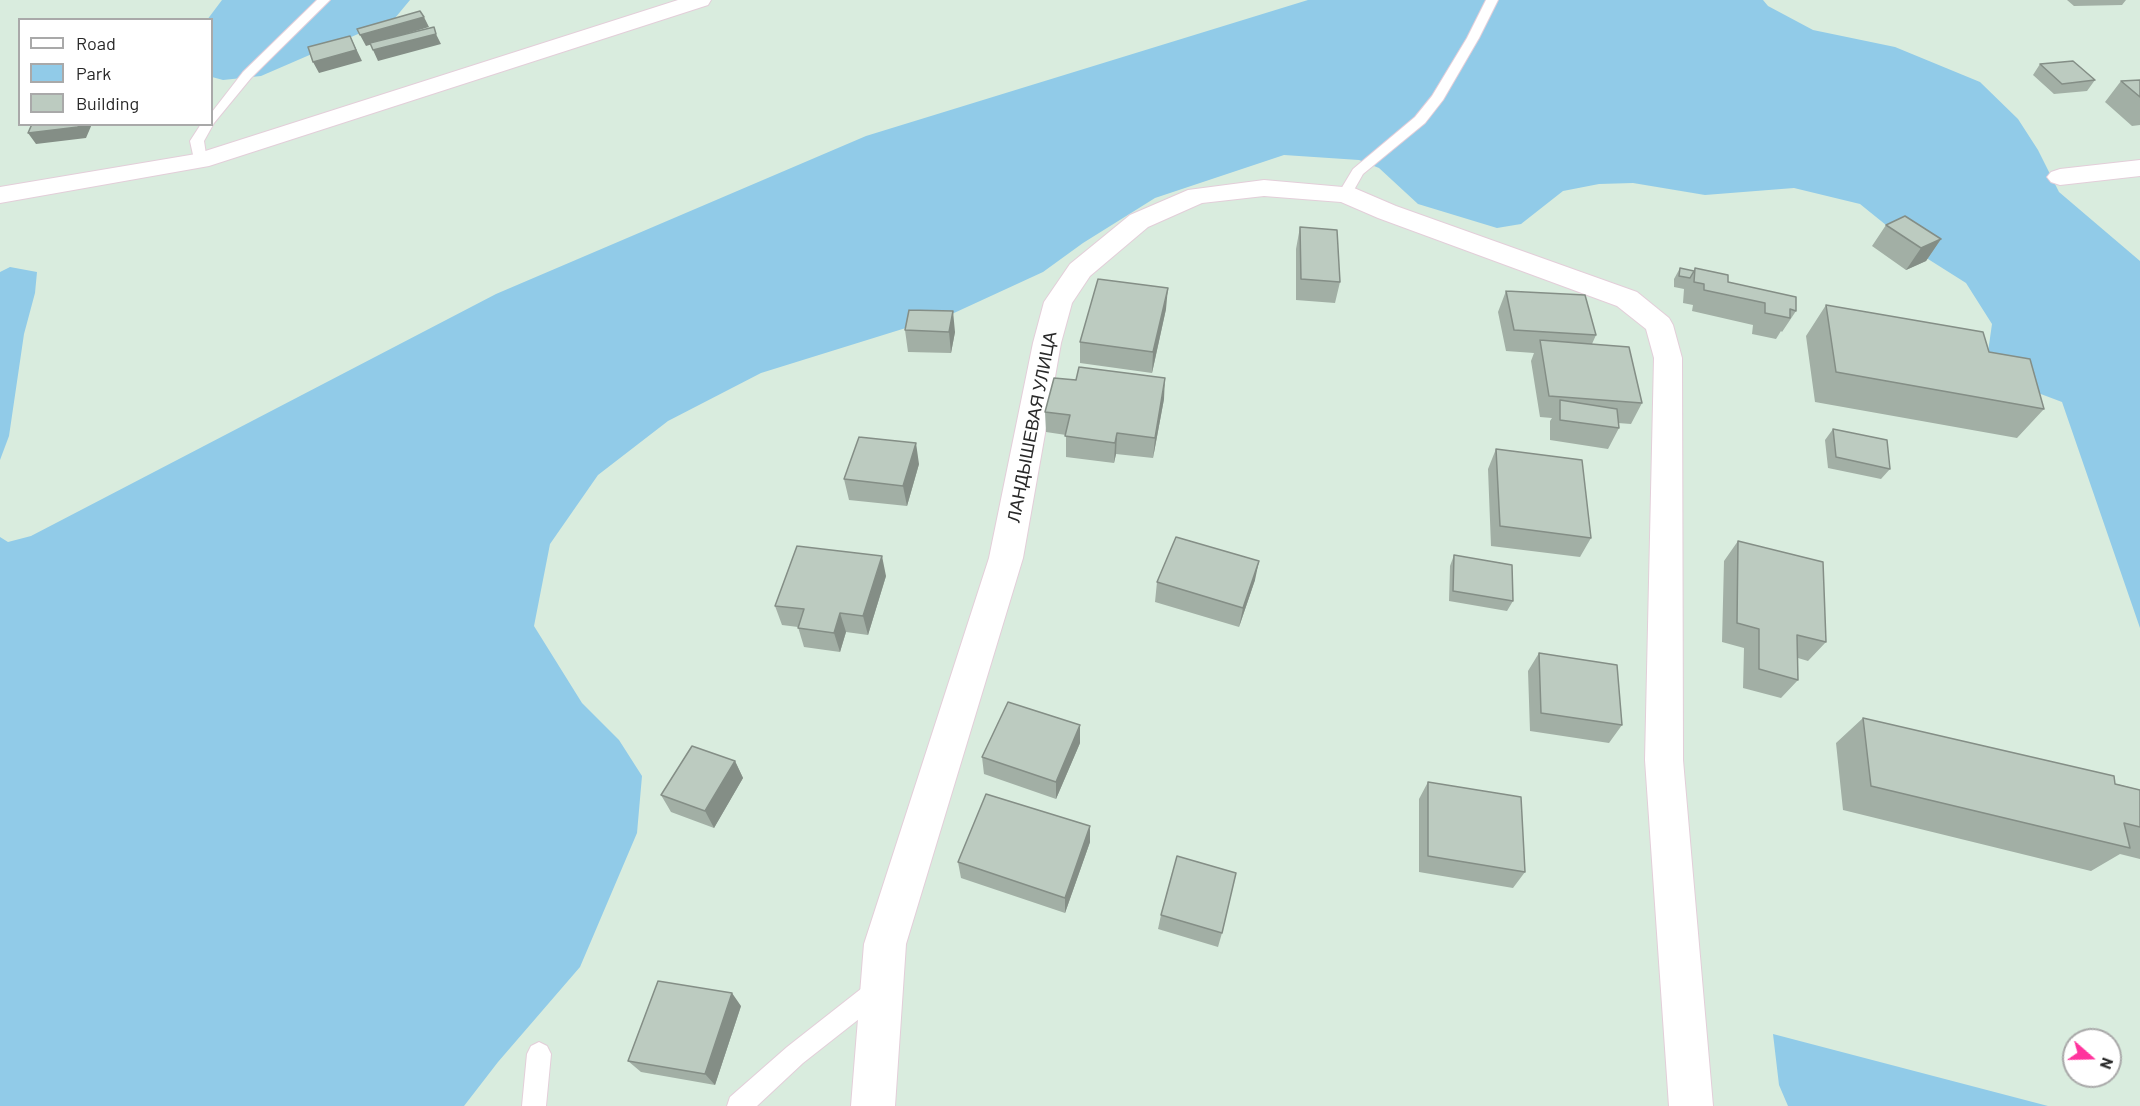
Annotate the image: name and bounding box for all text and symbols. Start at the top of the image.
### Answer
legend [18,18,213,126]
text: Road [76,32,116,54]
text: Park [76,62,111,84]
text: Building [76,92,139,114]
street label: ЛАНДЫШЕВАЯ УЛИЦА [1003,330,1061,524]
north arrow [2062,1028,2122,1088]
text: N [2097,1055,2118,1072]

